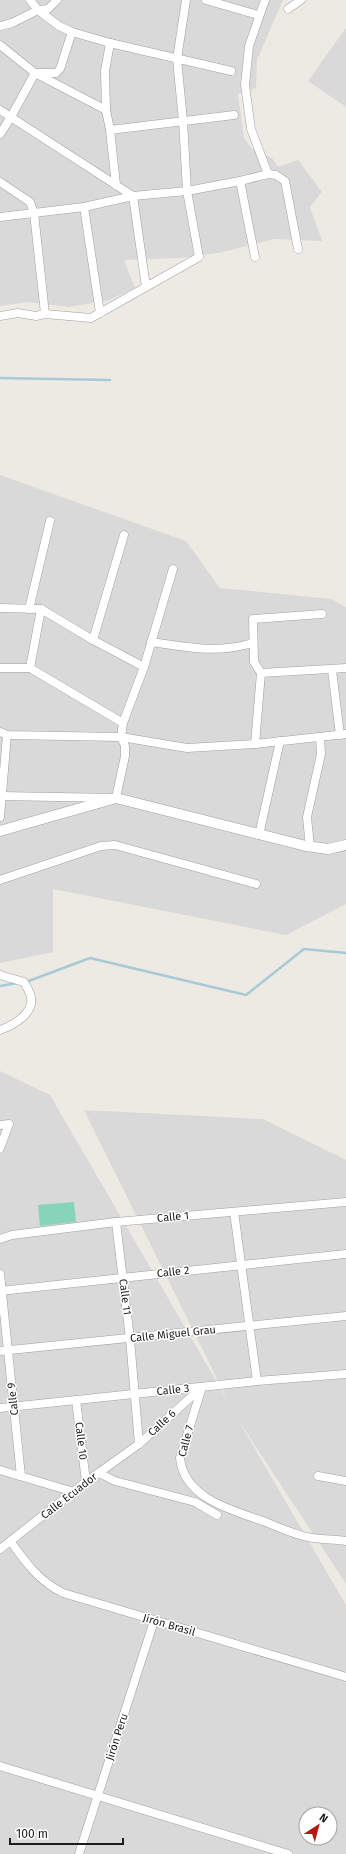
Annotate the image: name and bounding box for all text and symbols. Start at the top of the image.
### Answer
street label: Calle 1 [156,1209,190,1225]
street label: Calle 2 [156,1264,190,1280]
street label: Calle 11 [116,1278,134,1316]
street label: Calle Miguel Grau [129,1323,217,1345]
street label: Calle 9 [5,1382,21,1416]
street label: Calle 3 [156,1382,190,1398]
street label: Calle 6 [145,1407,179,1439]
street label: Calle 10 [72,1421,90,1461]
street label: Calle 7 [176,1424,196,1458]
street label: Calle Ecuador [38,1470,100,1522]
street label: Jirón Brasil [141,1611,197,1639]
street label: Jirón Peru [103,1712,131,1762]
north arrow [298,1806,338,1846]
text: N [317,1811,330,1826]
scale bar [10,1820,123,1846]
text: 100 m [16,1827,48,1841]

